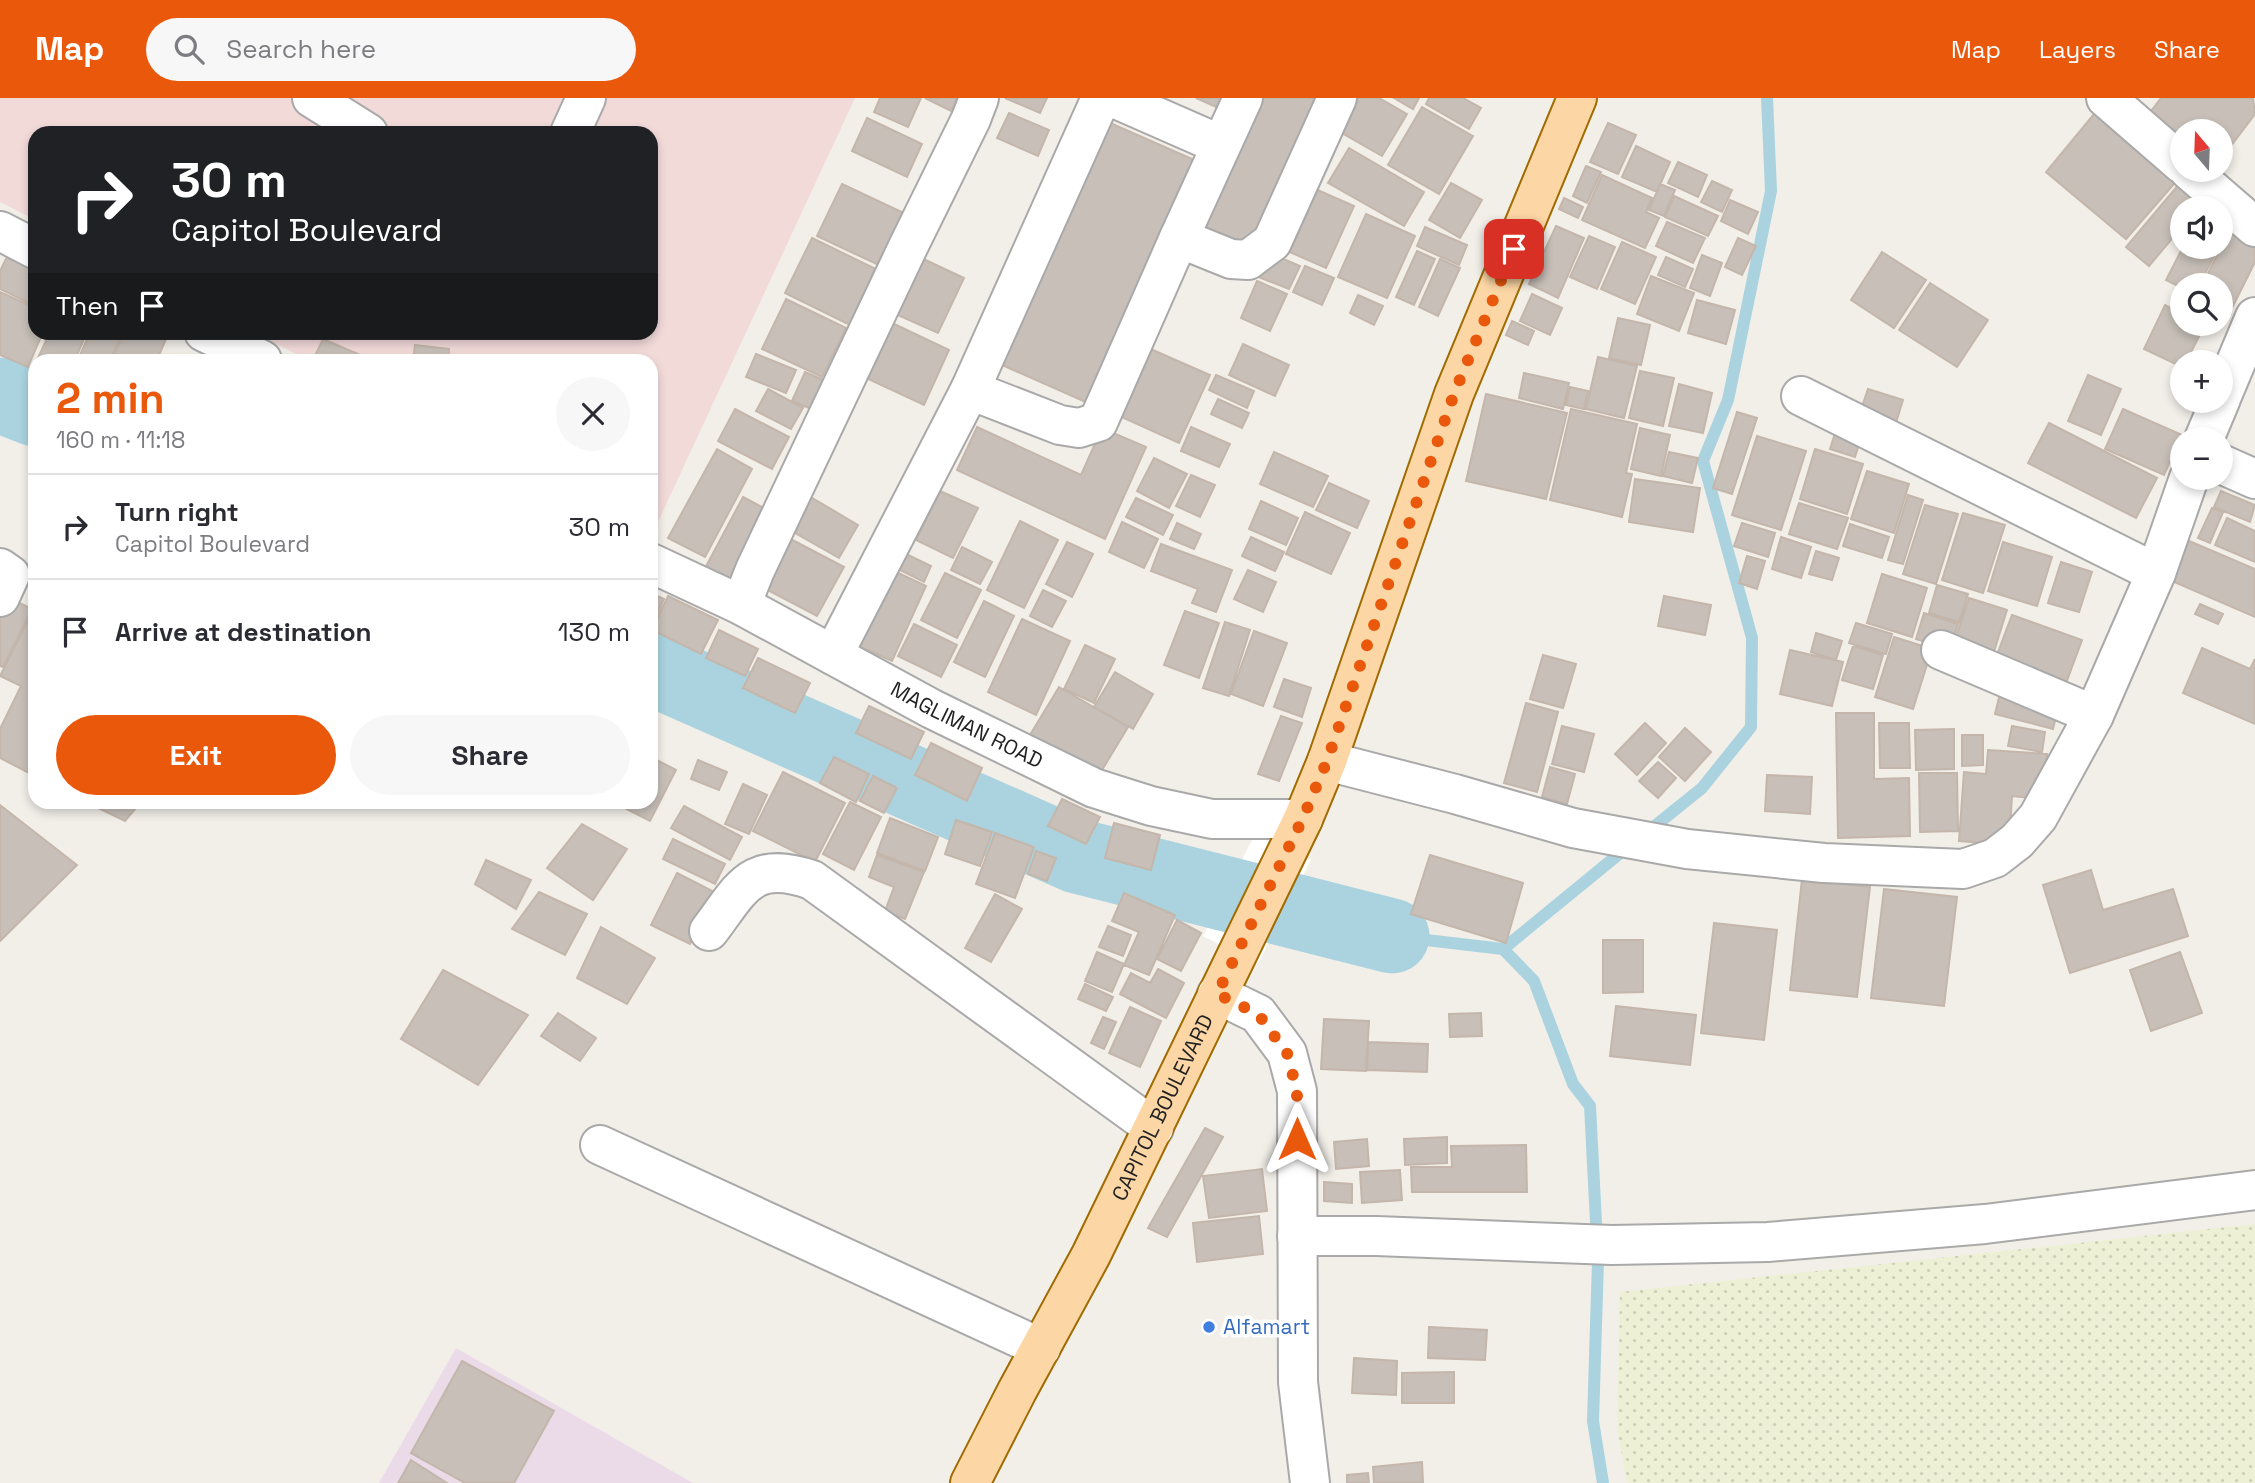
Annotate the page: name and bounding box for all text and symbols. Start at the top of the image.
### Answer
search box [146,18,636,81]
text: Map [35,28,104,70]
icon: search [170,30,208,68]
text: Search here [226,32,376,66]
text: Map [1951,34,2001,65]
text: Layers [2039,34,2116,65]
text: Share [2154,34,2220,65]
north arrow [2170,119,2233,182]
map controls [2170,119,2233,490]
text: 30 m [171,149,287,211]
icon: right [56,154,147,245]
button: sound [2170,196,2233,259]
text: Capitol Boulevard [171,210,442,250]
pin [1484,219,1544,279]
icon: arrive [1495,230,1533,268]
button: search [2170,273,2233,336]
icon: arrive [133,287,171,325]
text: Then [56,289,119,323]
button: + [2170,350,2233,413]
text: 2 min [56,372,165,425]
button: close [556,377,630,451]
text: 160 m · 11:18 [56,425,185,455]
button: − [2170,427,2233,490]
text: Turn right [115,495,239,529]
icon: right [56,508,94,546]
text: 30 m [569,510,630,544]
text: Capitol Boulevard [115,529,310,559]
icon: arrive [56,613,94,651]
text: Arrive at destination [115,615,372,649]
text: 130 m [558,615,630,649]
street label: MAGLIMAN ROAD [886,675,1047,774]
button: Exit [56,715,336,795]
button: Share [350,715,630,795]
street label: CAPITOL BOULEVARD [1105,1010,1219,1205]
position arrow [1260,1102,1334,1176]
place label: Alfamart [1223,1313,1310,1340]
marker: Alfamart [1201,1319,1217,1335]

